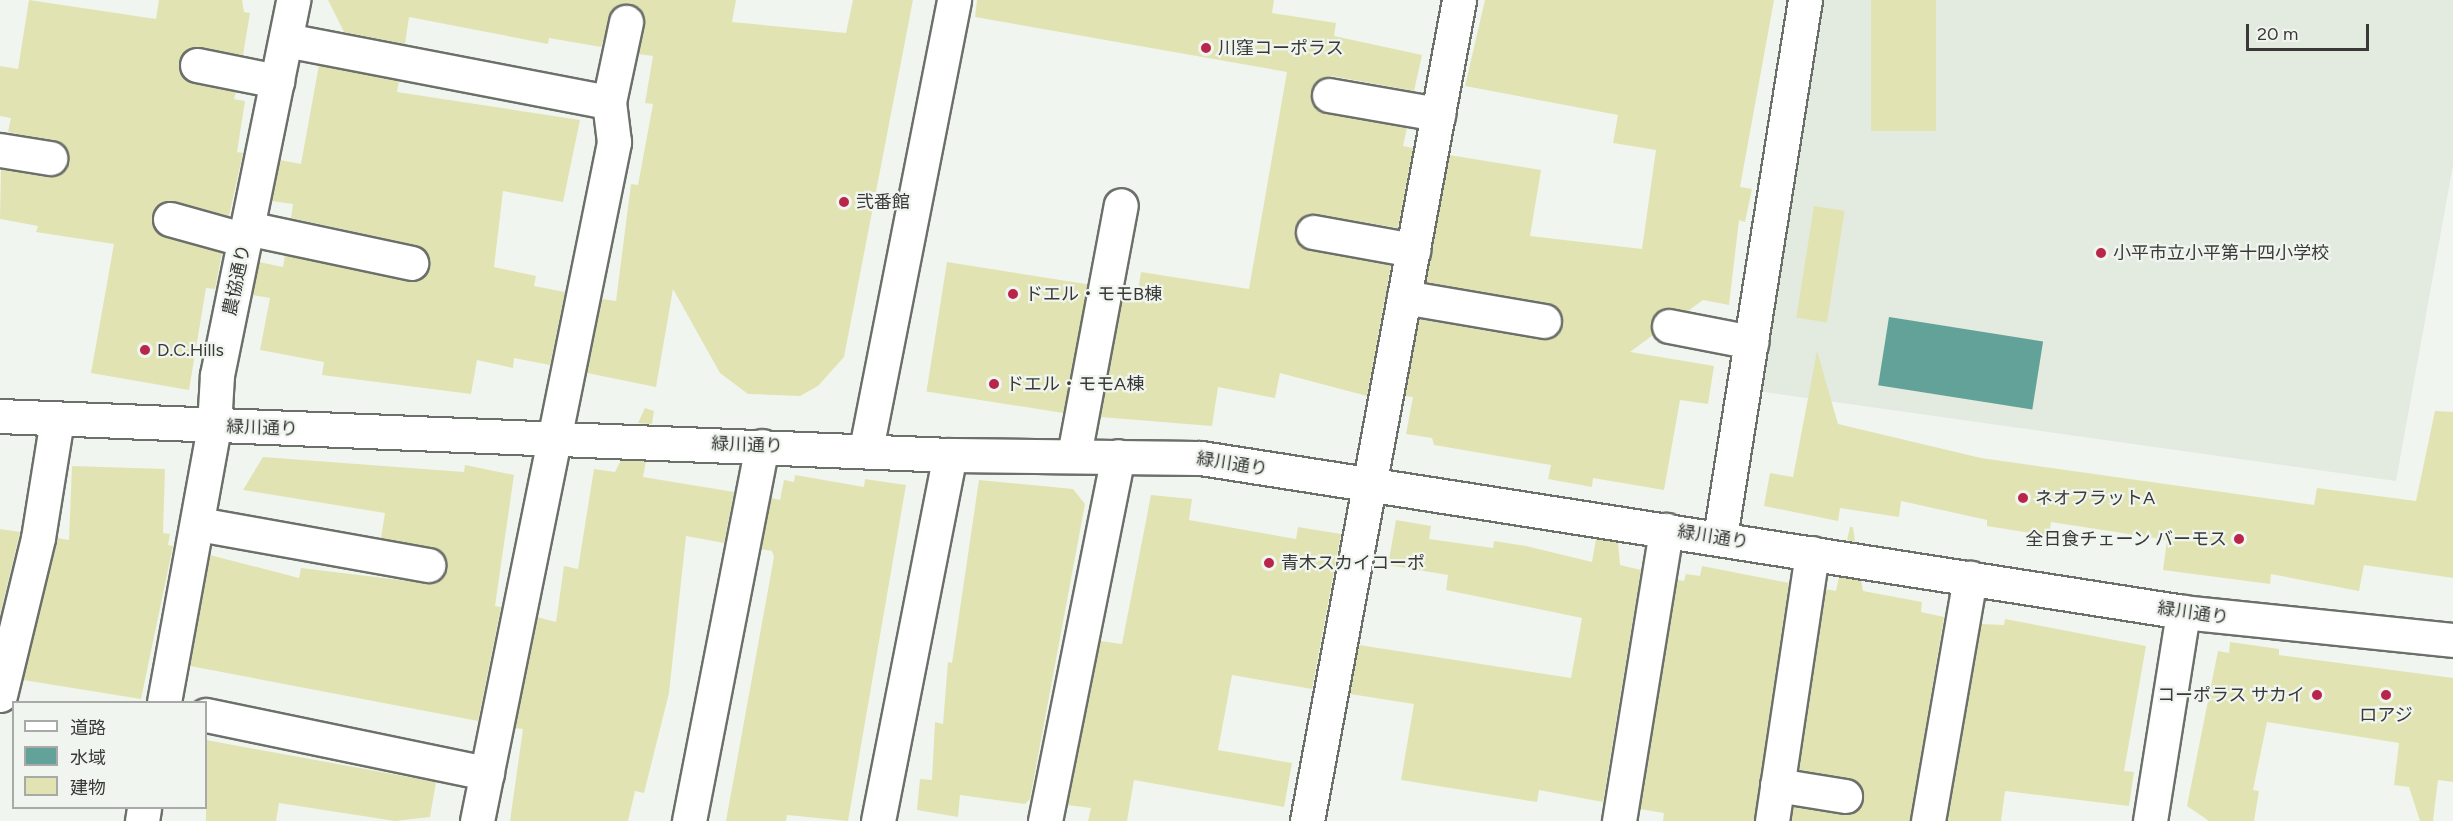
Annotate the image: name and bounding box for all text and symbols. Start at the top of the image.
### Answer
scale bar [2249,12,2372,50]
text: 20 m [2257,23,2298,45]
place label: 川窪コーポラス [1218,37,1344,59]
marker: 川窪コーポラス [1199,41,1213,55]
place label: 弐番館 [856,191,910,213]
marker: 弐番館 [837,195,851,209]
place label: 小平市立小平第十四小学校 [2113,242,2329,264]
street label: 農協通り [219,243,255,317]
marker: 小平市立小平第十四小学校 [2094,246,2108,260]
place label: ドエル・モモB棟 [1025,283,1162,305]
marker: ドエル・モモB棟 [1006,287,1020,301]
place label: D.C.Hills [157,339,224,361]
marker: D.C.Hills [138,343,152,357]
place label: ドエル・モモA棟 [1006,373,1144,395]
marker: ドエル・モモA棟 [987,377,1001,391]
street label: 緑川通り [226,416,298,440]
street label: 緑川通り [711,433,783,457]
street label: 緑川通り [1195,448,1269,480]
place label: ネオフラットA [2035,487,2155,509]
marker: ネオフラットA [2016,491,2030,505]
street label: 緑川通り [1676,521,1750,553]
place label: 全日食チェーン バーモス [2025,528,2227,550]
marker: 全日食チェーン バーモス [2232,532,2246,546]
place label: 青木スカイコーポ [1281,552,1425,574]
marker: 青木スカイコーポ [1262,556,1276,570]
street label: 緑川通り [2156,597,2230,629]
place label: コーポラス サカイ [2157,684,2305,706]
marker: コーポラス サカイ [2310,688,2324,702]
marker: ロアジ [2379,688,2393,702]
legend [12,701,207,809]
place label: ロアジ [2359,704,2413,726]
text: 道路 [70,717,106,739]
text: 水域 [70,747,106,769]
text: 建物 [70,777,106,799]

